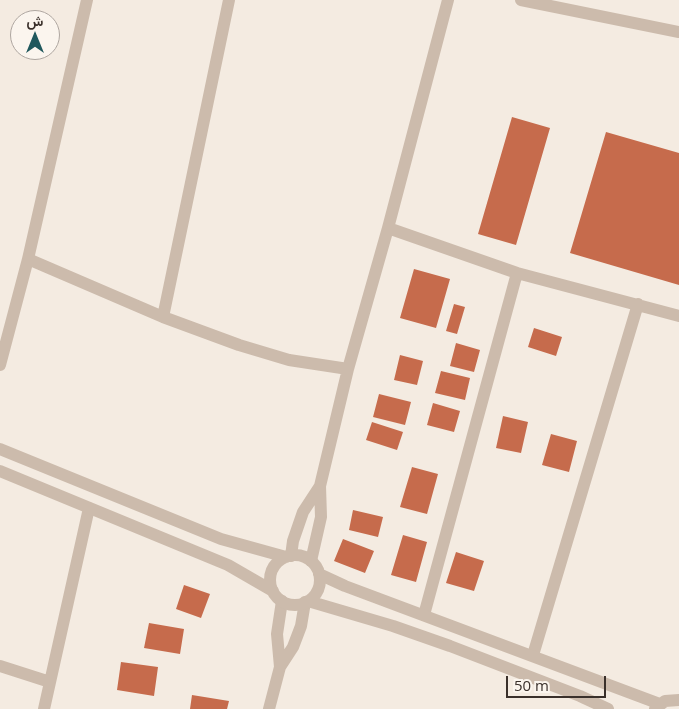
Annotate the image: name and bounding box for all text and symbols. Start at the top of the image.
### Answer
north arrow [10,10,60,60]
text: ش [27,11,43,30]
scale bar [509,666,609,698]
text: 50 m [514,675,549,695]

